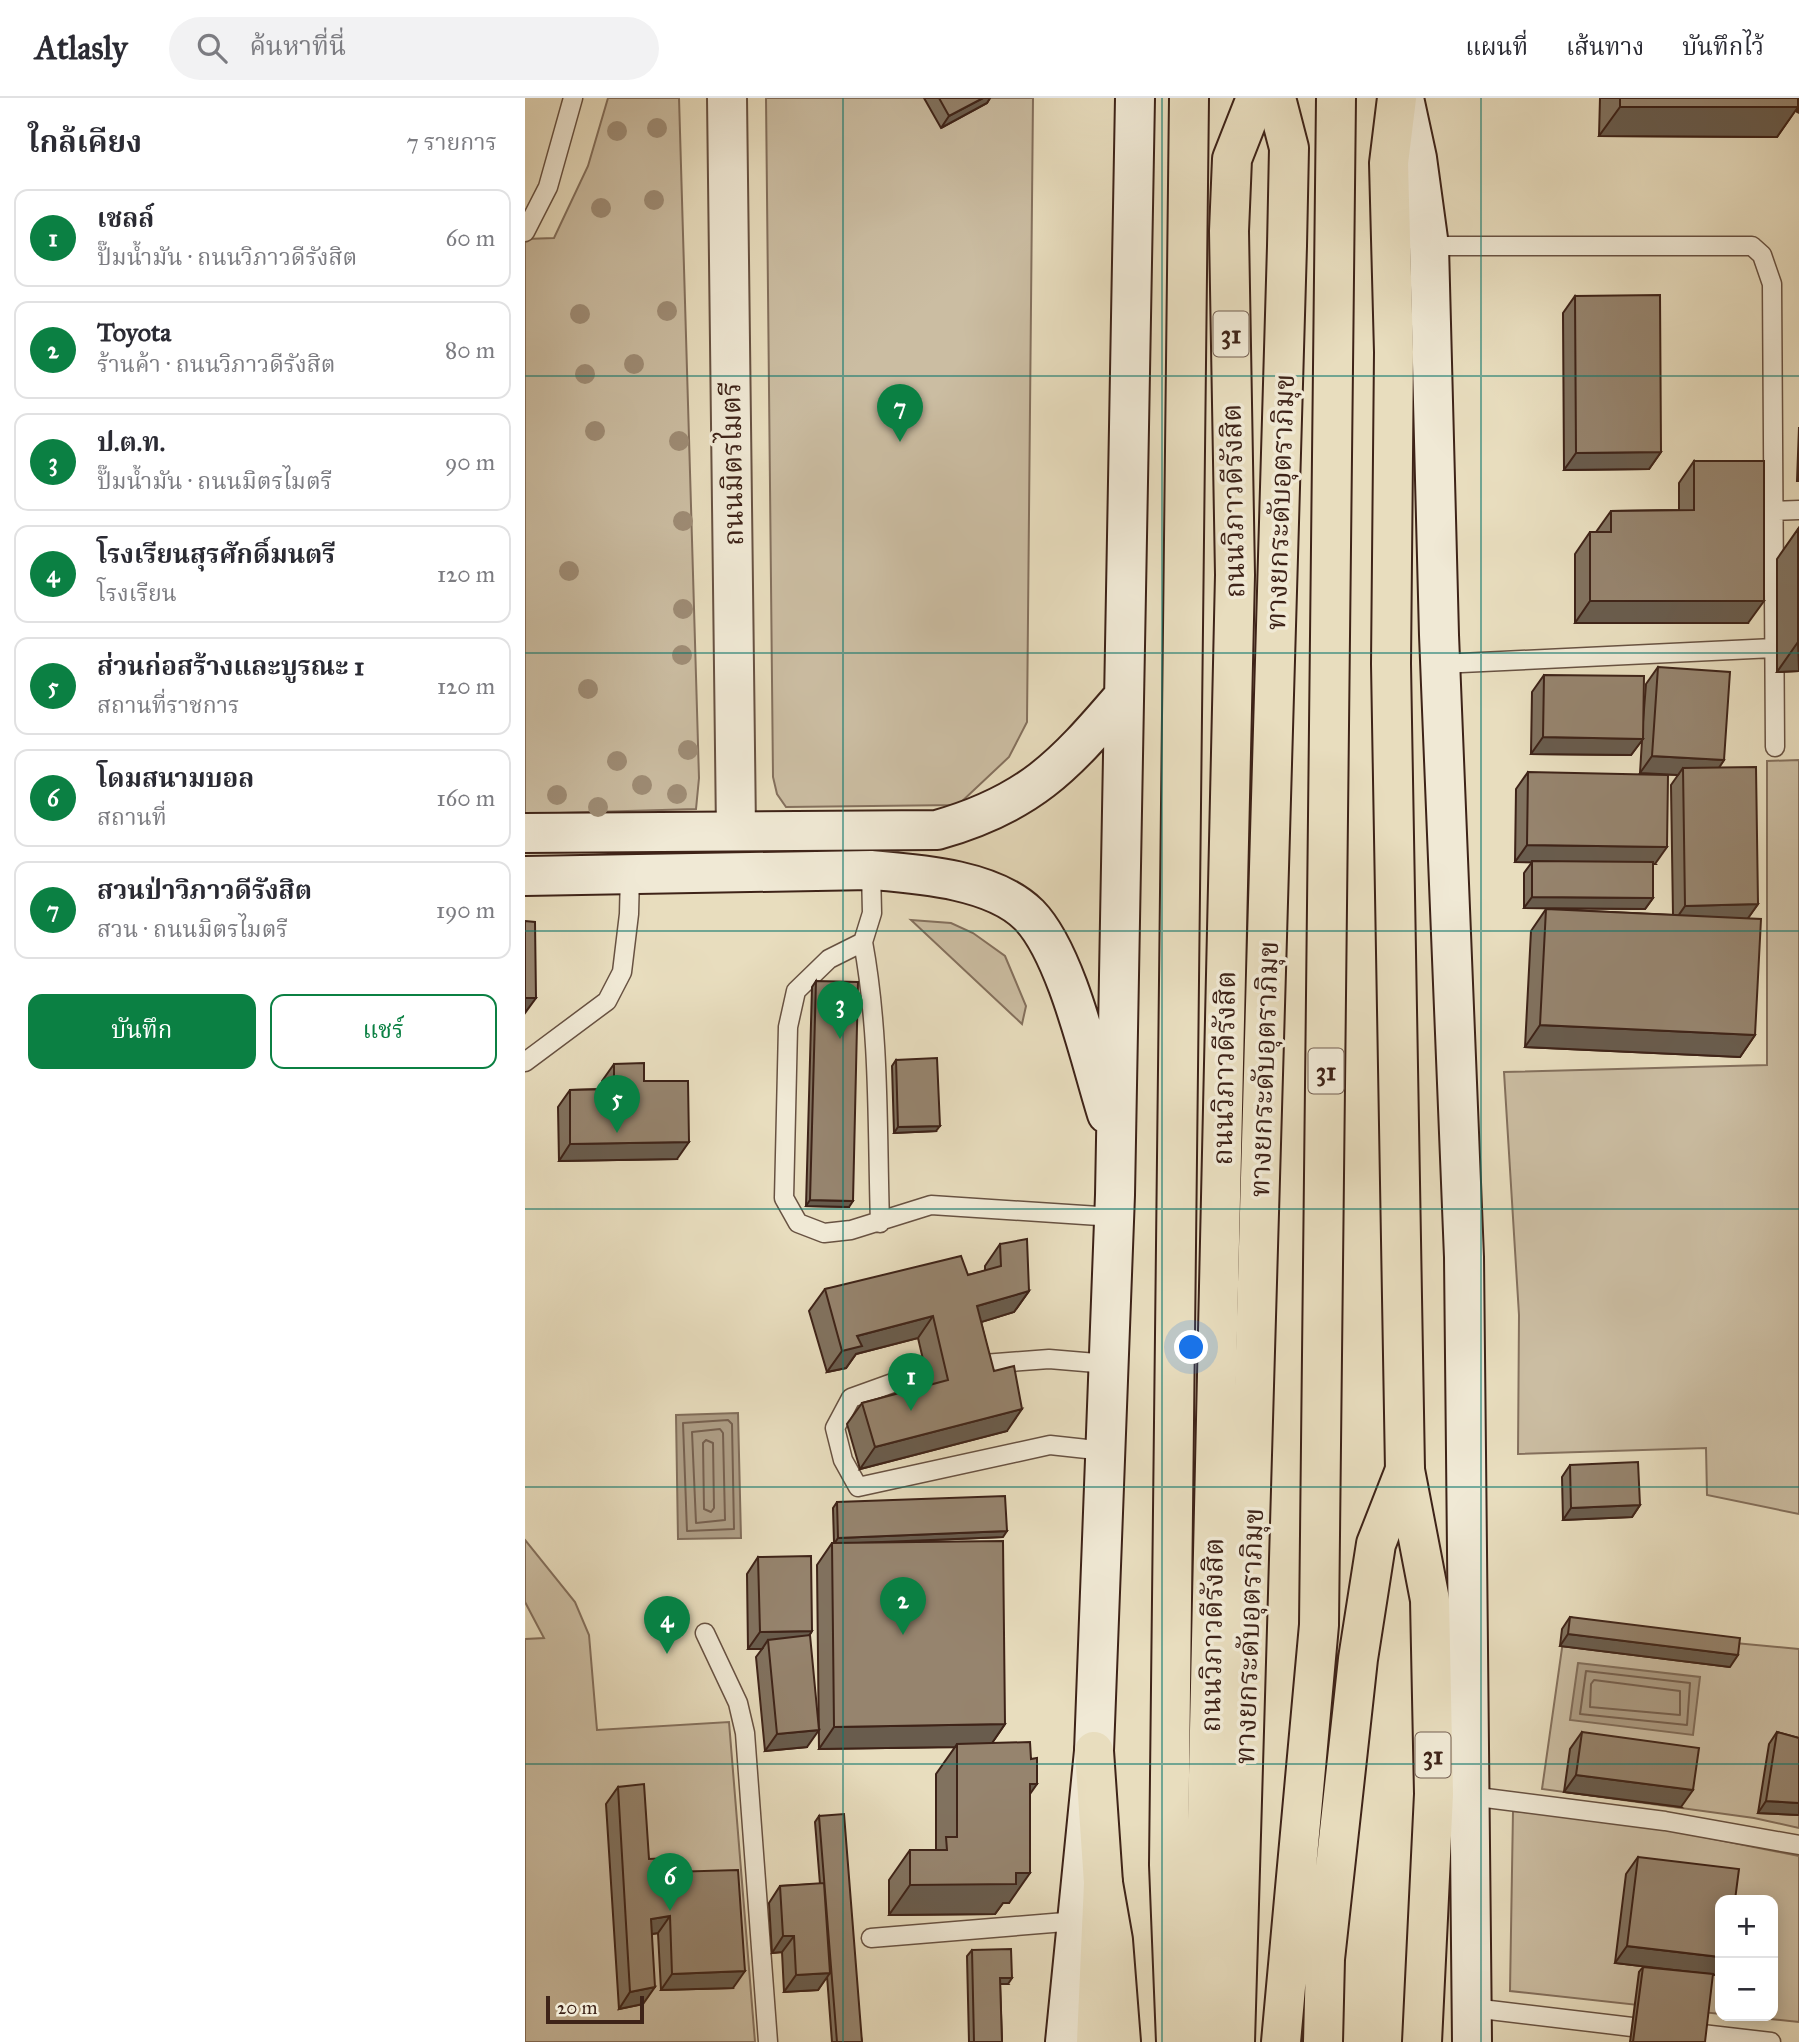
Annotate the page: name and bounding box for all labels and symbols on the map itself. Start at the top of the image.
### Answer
road number: 31 [1213,312,1249,356]
street label: ทางยกระดับอุตราภิมุข [1258,373,1303,631]
street label: ถนนมิตรไมตรี [711,382,751,546]
pin: 7 [877,384,923,442]
street label: ถนนวิภาวดีรังสิต [1214,403,1252,599]
street label: ทางยกระดับอุตราภิมุข [1242,940,1287,1198]
street label: ถนนวิภาวดีรังสิต [1205,970,1243,1166]
pin: 3 [817,981,863,1039]
road number: 31 [1309,1048,1343,1094]
pin: 5 [594,1075,640,1133]
your location [1174,1330,1208,1364]
pin: 1 [888,1353,934,1411]
street label: ทางยกระดับอุตราภิมุข [1227,1507,1272,1765]
street label: ถนนวิภาวดีรังสิต [1193,1537,1231,1733]
pin: 2 [880,1577,926,1635]
pin: 4 [644,1596,690,1654]
road number: 31 [1415,1732,1451,1778]
pin: 6 [647,1853,693,1911]
scale bar [546,1993,644,2025]

